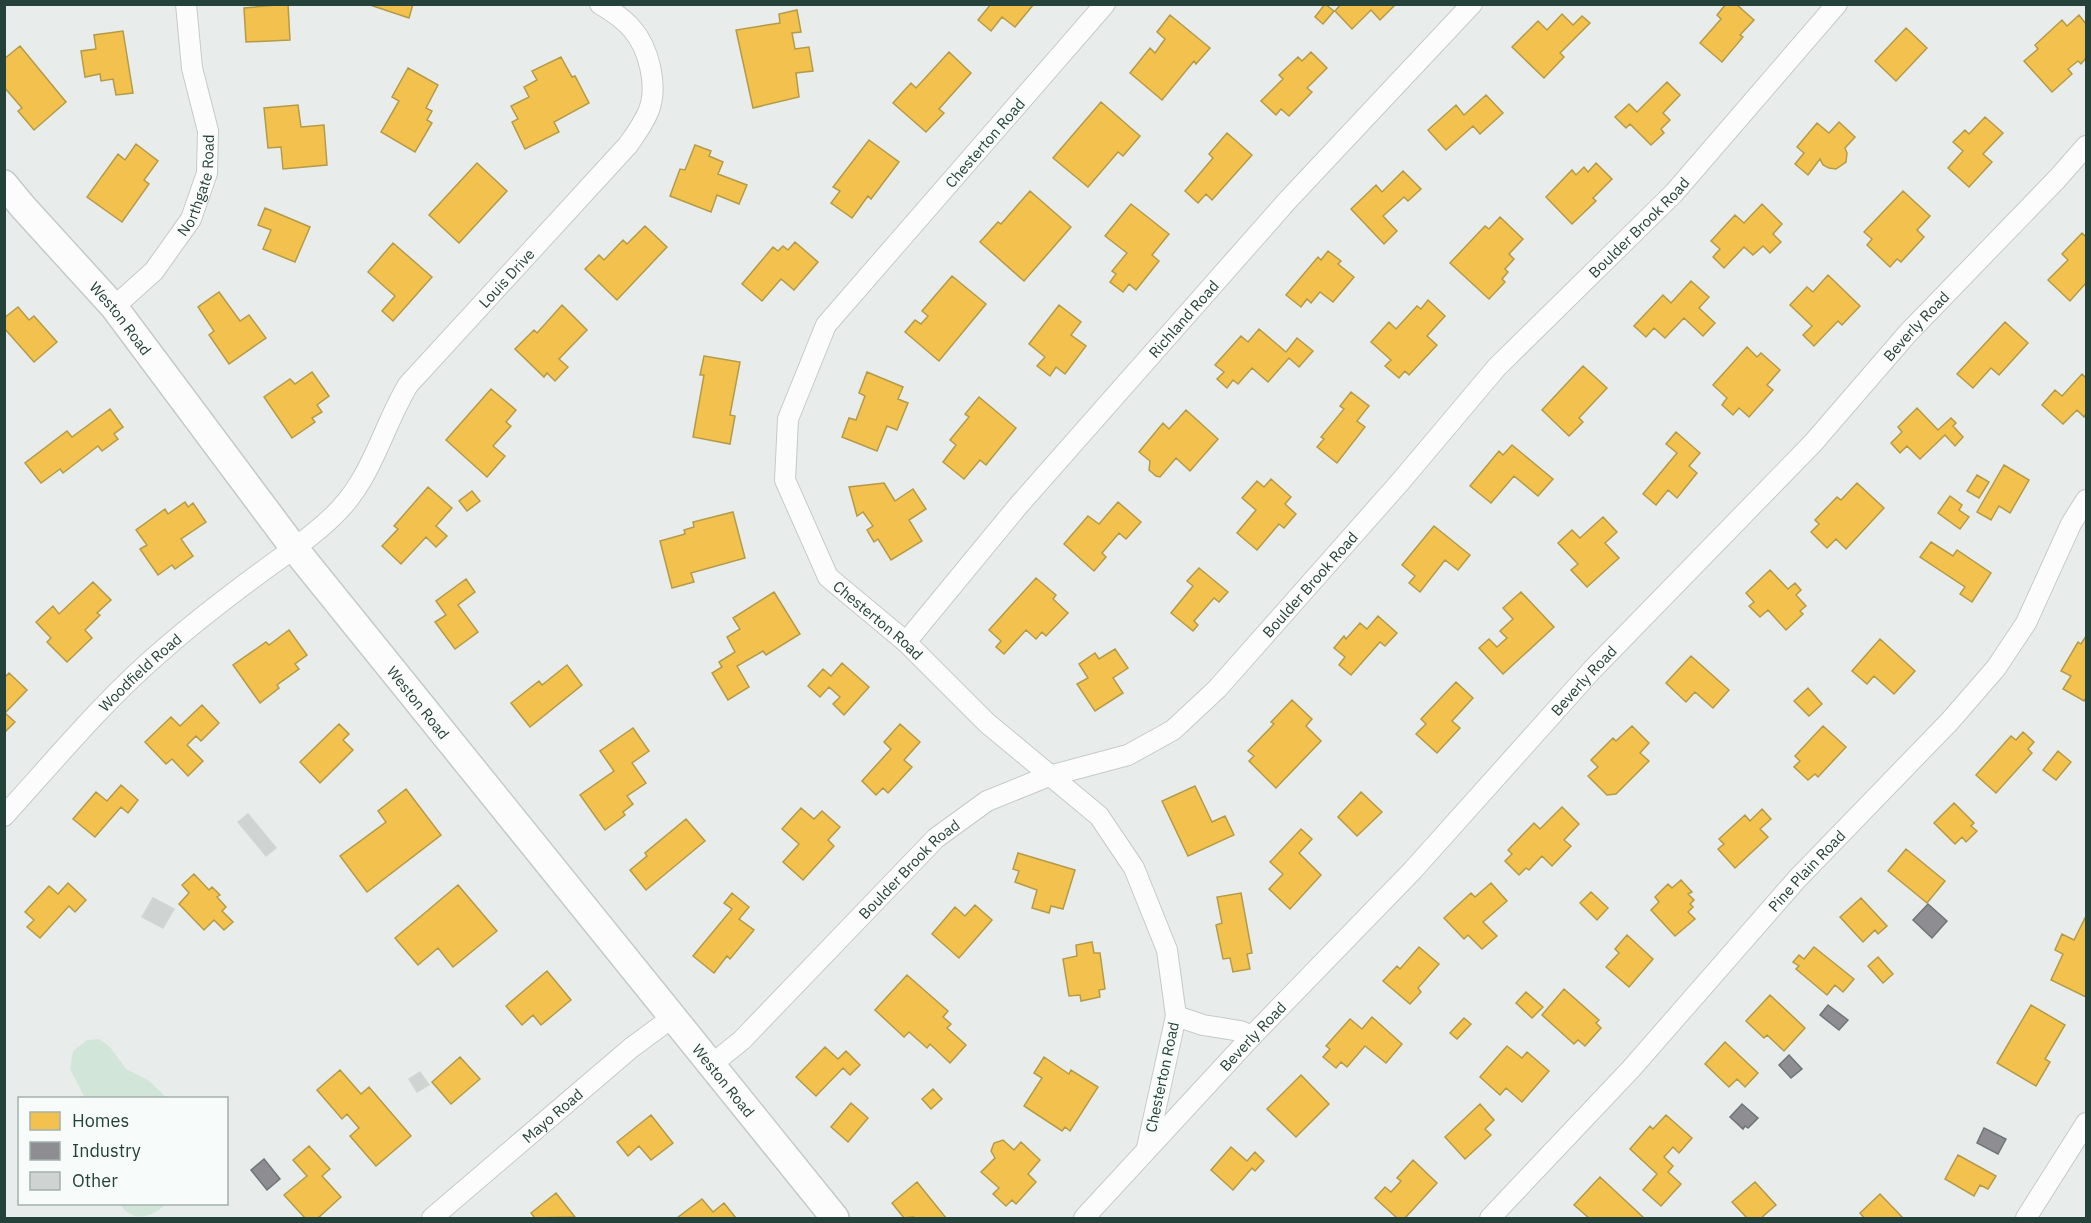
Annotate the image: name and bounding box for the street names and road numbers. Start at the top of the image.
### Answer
street label: Chesterton Road [941,94,1029,192]
street label: Northgate Road [173,134,217,240]
street label: Boulder Brook Road [1584,173,1693,281]
street label: Louis Drive [474,244,538,311]
street label: Richland Road [1144,276,1222,361]
street label: Weston Road [86,277,156,359]
street label: Beverly Road [1879,287,1953,365]
street label: Boulder Brook Road [1258,527,1361,641]
street label: Chesterton Road [829,576,927,663]
street label: Woodfield Road [94,629,185,715]
street label: Beverly Road [1547,641,1620,719]
street label: Weston Road [383,662,454,743]
street label: Boulder Brook Road [854,815,963,923]
street label: Pine Plain Road [1764,826,1849,915]
street label: Beverly Road [1215,997,1290,1075]
street label: Chesterton Road [1141,1020,1183,1134]
street label: Weston Road [689,1040,759,1121]
street label: Mayo Road [518,1084,586,1147]

